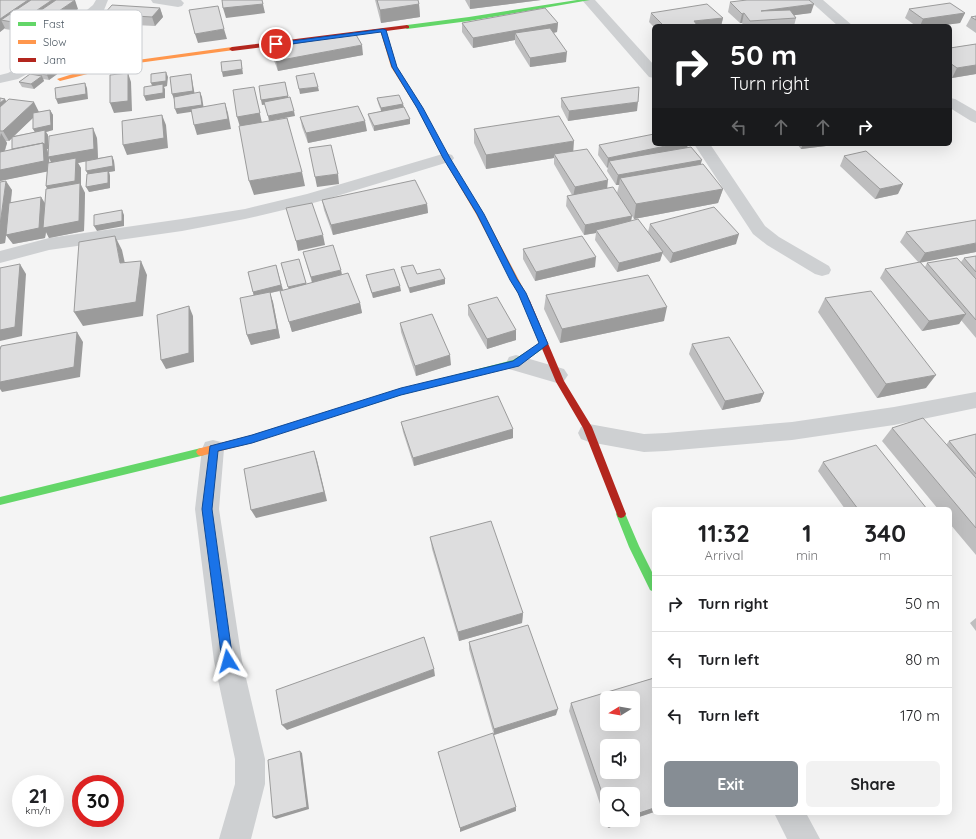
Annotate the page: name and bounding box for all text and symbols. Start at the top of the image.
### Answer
legend [10,10,142,74]
text: Fast [43,17,65,31]
pin [259,27,293,61]
icon: arrive [265,33,287,55]
text: Slow [43,35,67,49]
text: 50 m [730,37,797,72]
icon: right [664,40,716,92]
text: Jam [43,53,66,67]
text: Turn right [730,72,810,95]
icon: left [728,116,750,138]
icon: ahead [770,116,792,138]
icon: ahead [812,116,834,138]
icon: right [854,116,876,138]
text: 11:32 [698,518,750,548]
text: 1 [802,518,812,548]
text: 340 [864,518,906,548]
text: Arrival [705,547,743,563]
text: min [796,547,818,563]
text: m [879,547,891,563]
icon: right [664,593,686,615]
text: Turn right [698,594,769,613]
text: 50 m [905,594,940,613]
position arrow [207,640,249,682]
icon: left [664,649,686,671]
text: Turn left [698,650,760,669]
text: 80 m [905,650,940,669]
north arrow [600,691,640,731]
map controls [600,691,640,827]
icon: left [664,705,686,727]
text: Turn left [698,706,760,725]
text: 170 m [900,706,940,725]
button: sound [600,739,640,779]
button: Exit [664,761,798,807]
button: Share [806,761,940,807]
speed limit sign: 30 [72,775,124,827]
text: 21 [28,783,48,808]
button: search [600,787,640,827]
text: km/h [25,804,51,817]

